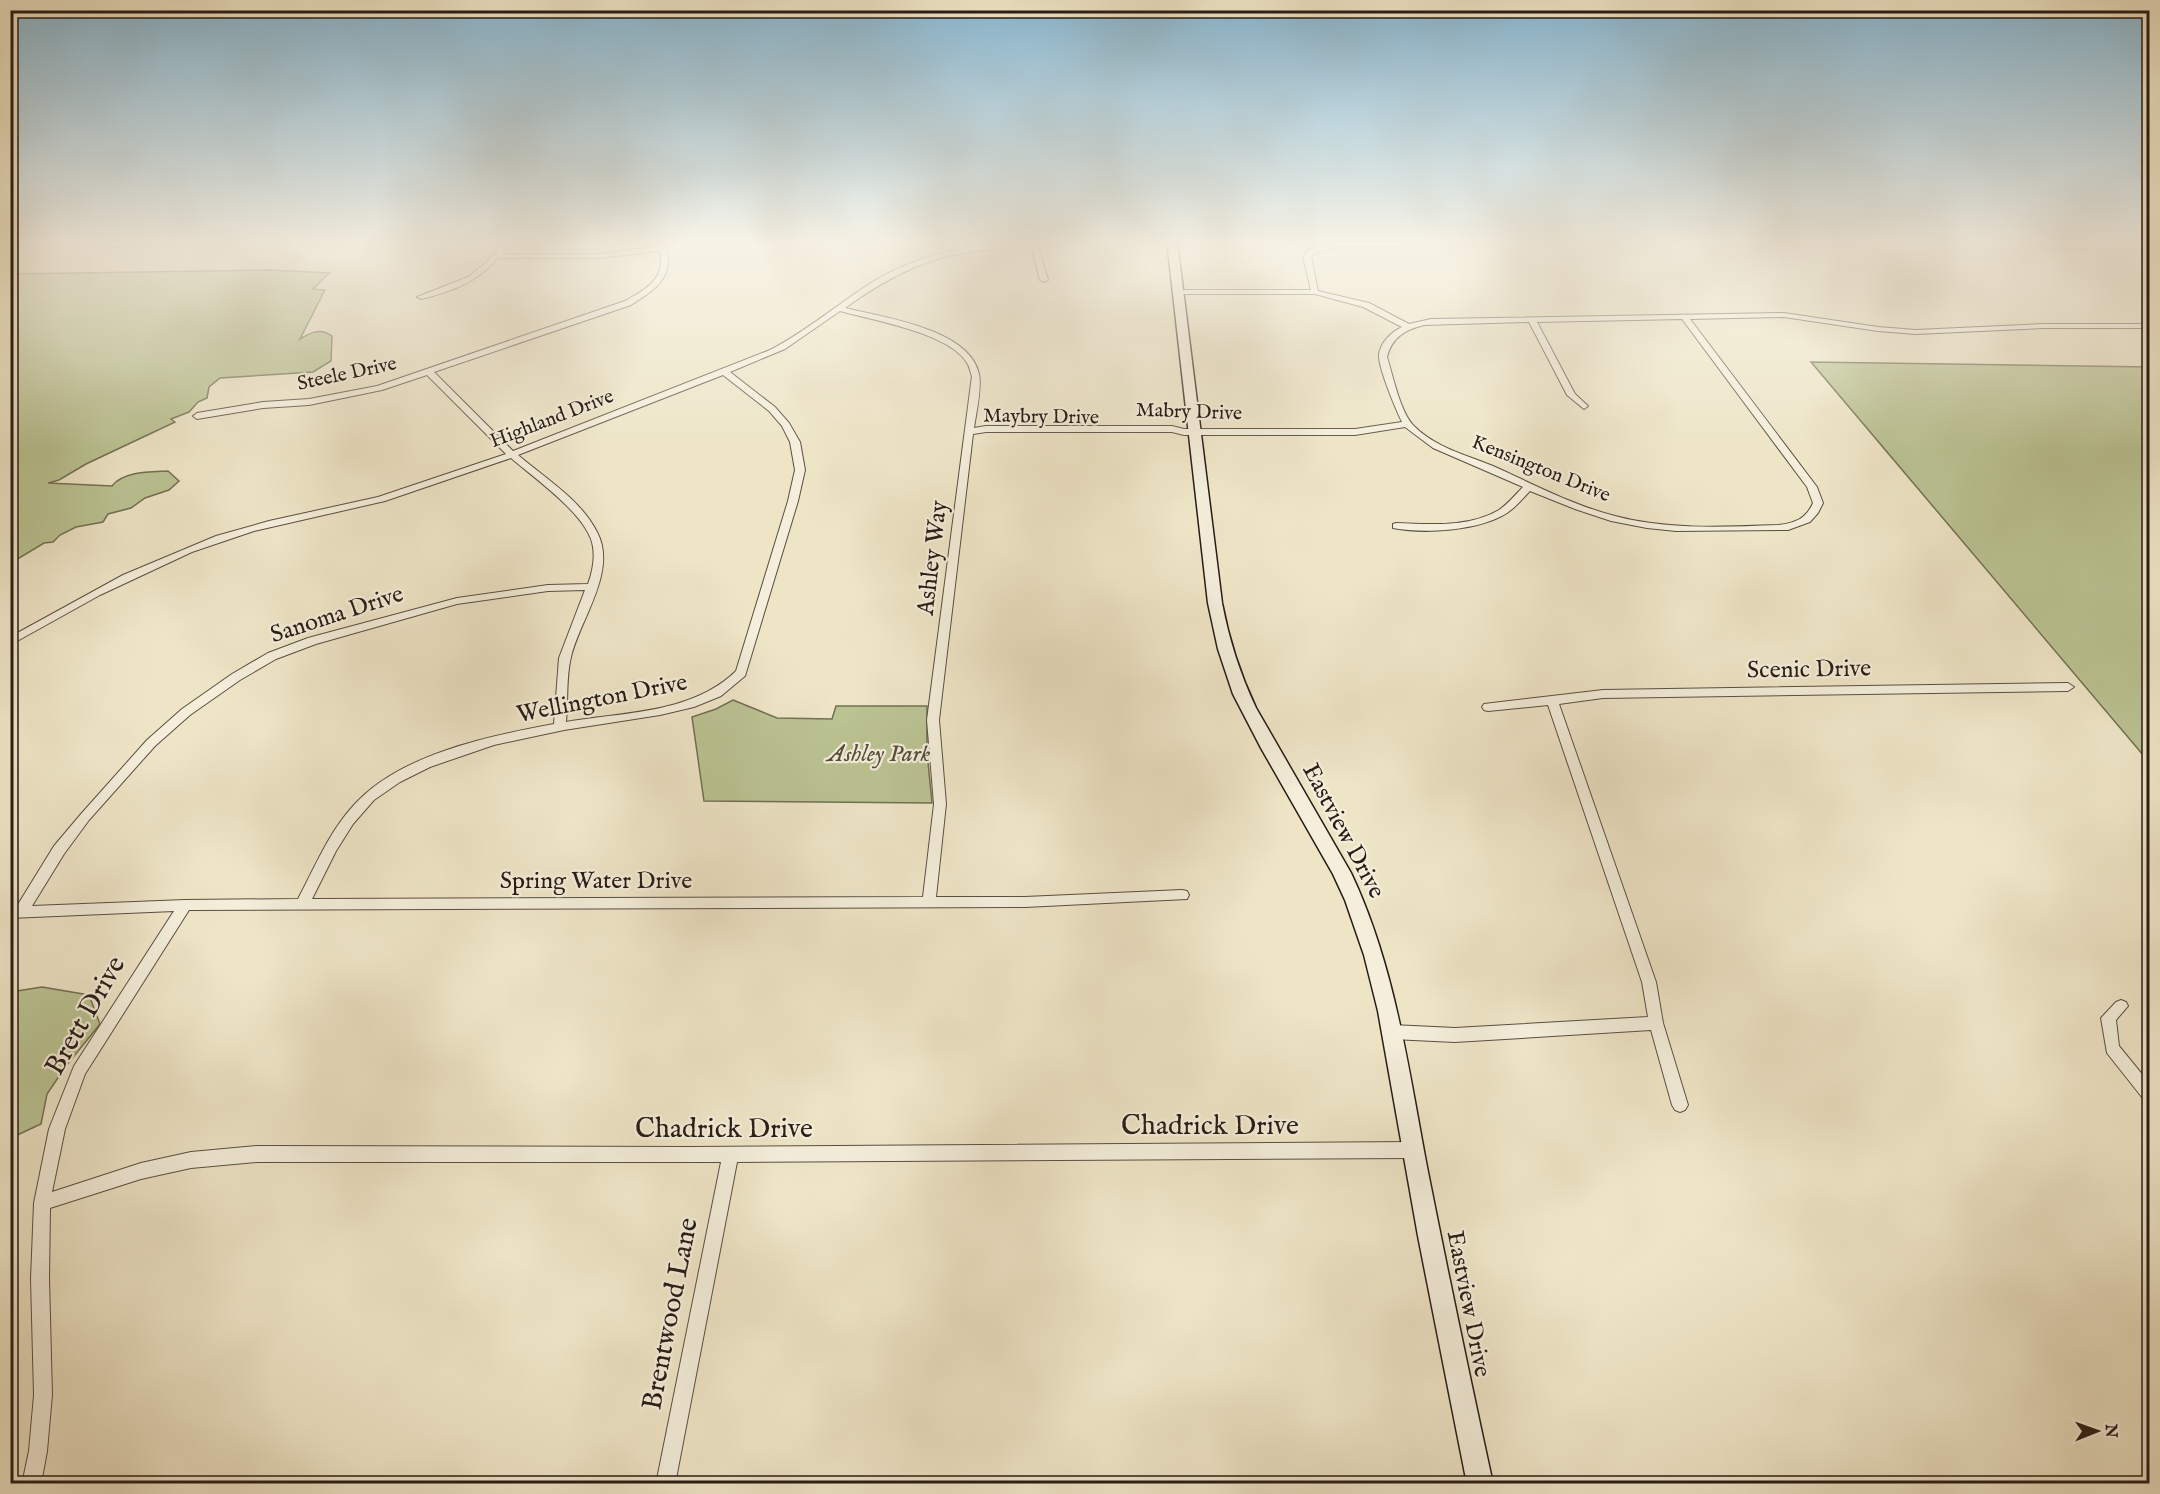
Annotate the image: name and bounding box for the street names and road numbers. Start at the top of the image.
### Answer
street label: Steele Drive [295,351,399,397]
street label: Highland Drive [487,384,617,454]
street label: Mabry Drive [1135,398,1243,426]
street label: Maybry Drive [983,403,1099,431]
street label: Kensington Drive [1468,430,1614,508]
street label: Ashley Way [910,499,955,618]
street label: Sanoma Drive [266,579,408,651]
street label: Scenic Drive [1747,653,1871,687]
street label: Wellington Drive [514,667,690,731]
street label: Eastview Drive [1294,758,1392,904]
street label: Spring Water Drive [500,866,692,897]
street label: Brett Drive [38,950,134,1082]
street label: Chadrick Drive [1121,1109,1299,1144]
street label: Chadrick Drive [635,1112,813,1147]
street label: Brentwood Lane [635,1215,707,1413]
street label: Eastview Drive [1439,1228,1497,1380]

